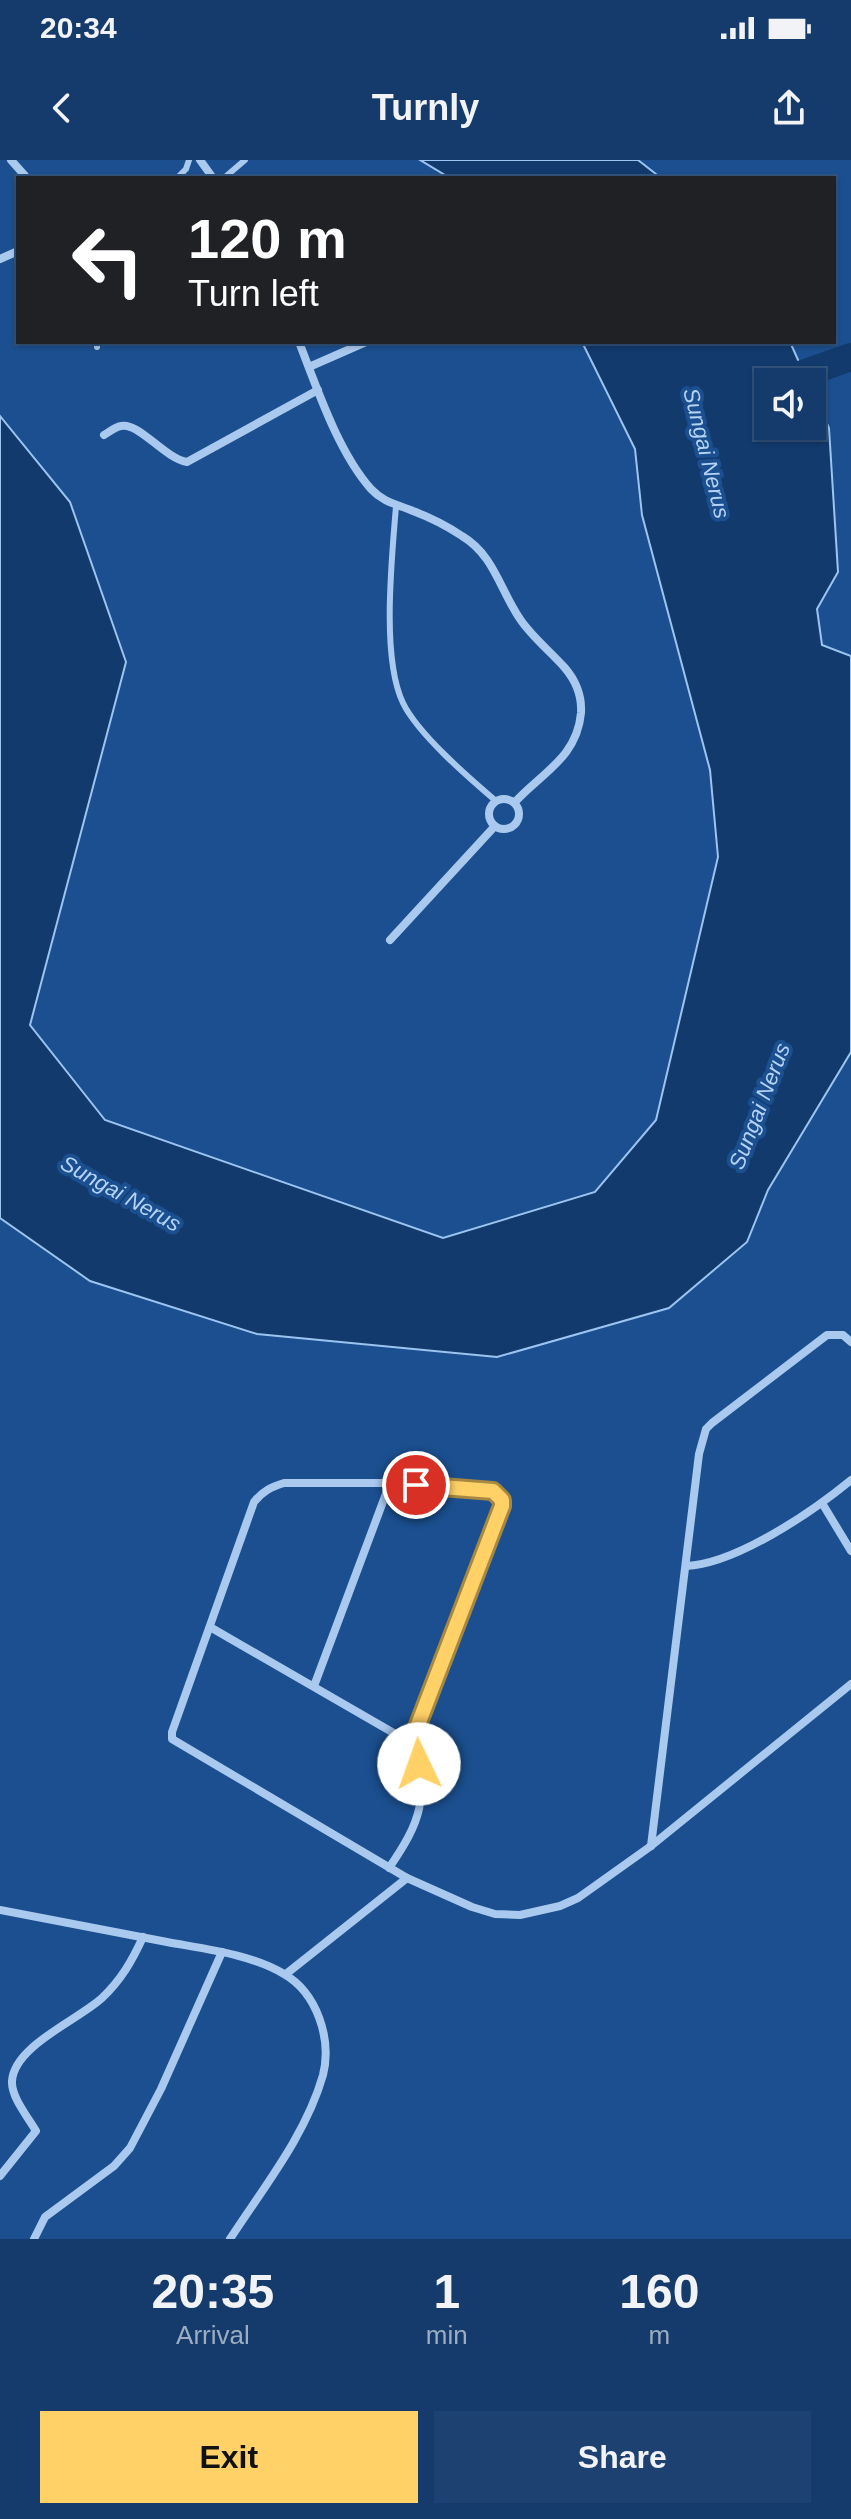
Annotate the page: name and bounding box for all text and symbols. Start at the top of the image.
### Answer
text: 20:34 [40,11,117,44]
icon: back [40,86,84,130]
icon: share [767,86,811,130]
text: Turnly [372,87,479,128]
text: 120 m [188,207,347,270]
icon: left [56,208,160,312]
text: Turn left [188,273,319,314]
map controls [754,368,826,440]
button: sound [754,368,826,440]
water label: Sungai Nerus [678,385,735,521]
water label: Sungai Nerus [724,1039,795,1173]
water label: Sungai Nerus [56,1150,185,1237]
pin [382,1451,450,1519]
icon: arrive [394,1463,438,1507]
position arrow [377,1722,461,1806]
text: 20:35 [152,2265,274,2318]
text: 1 [433,2265,460,2318]
text: 160 [619,2265,699,2318]
text: Arrival [176,2320,250,2350]
text: min [426,2320,468,2350]
text: m [649,2320,670,2350]
button: Exit [40,2411,418,2503]
button: Share [434,2411,811,2503]

